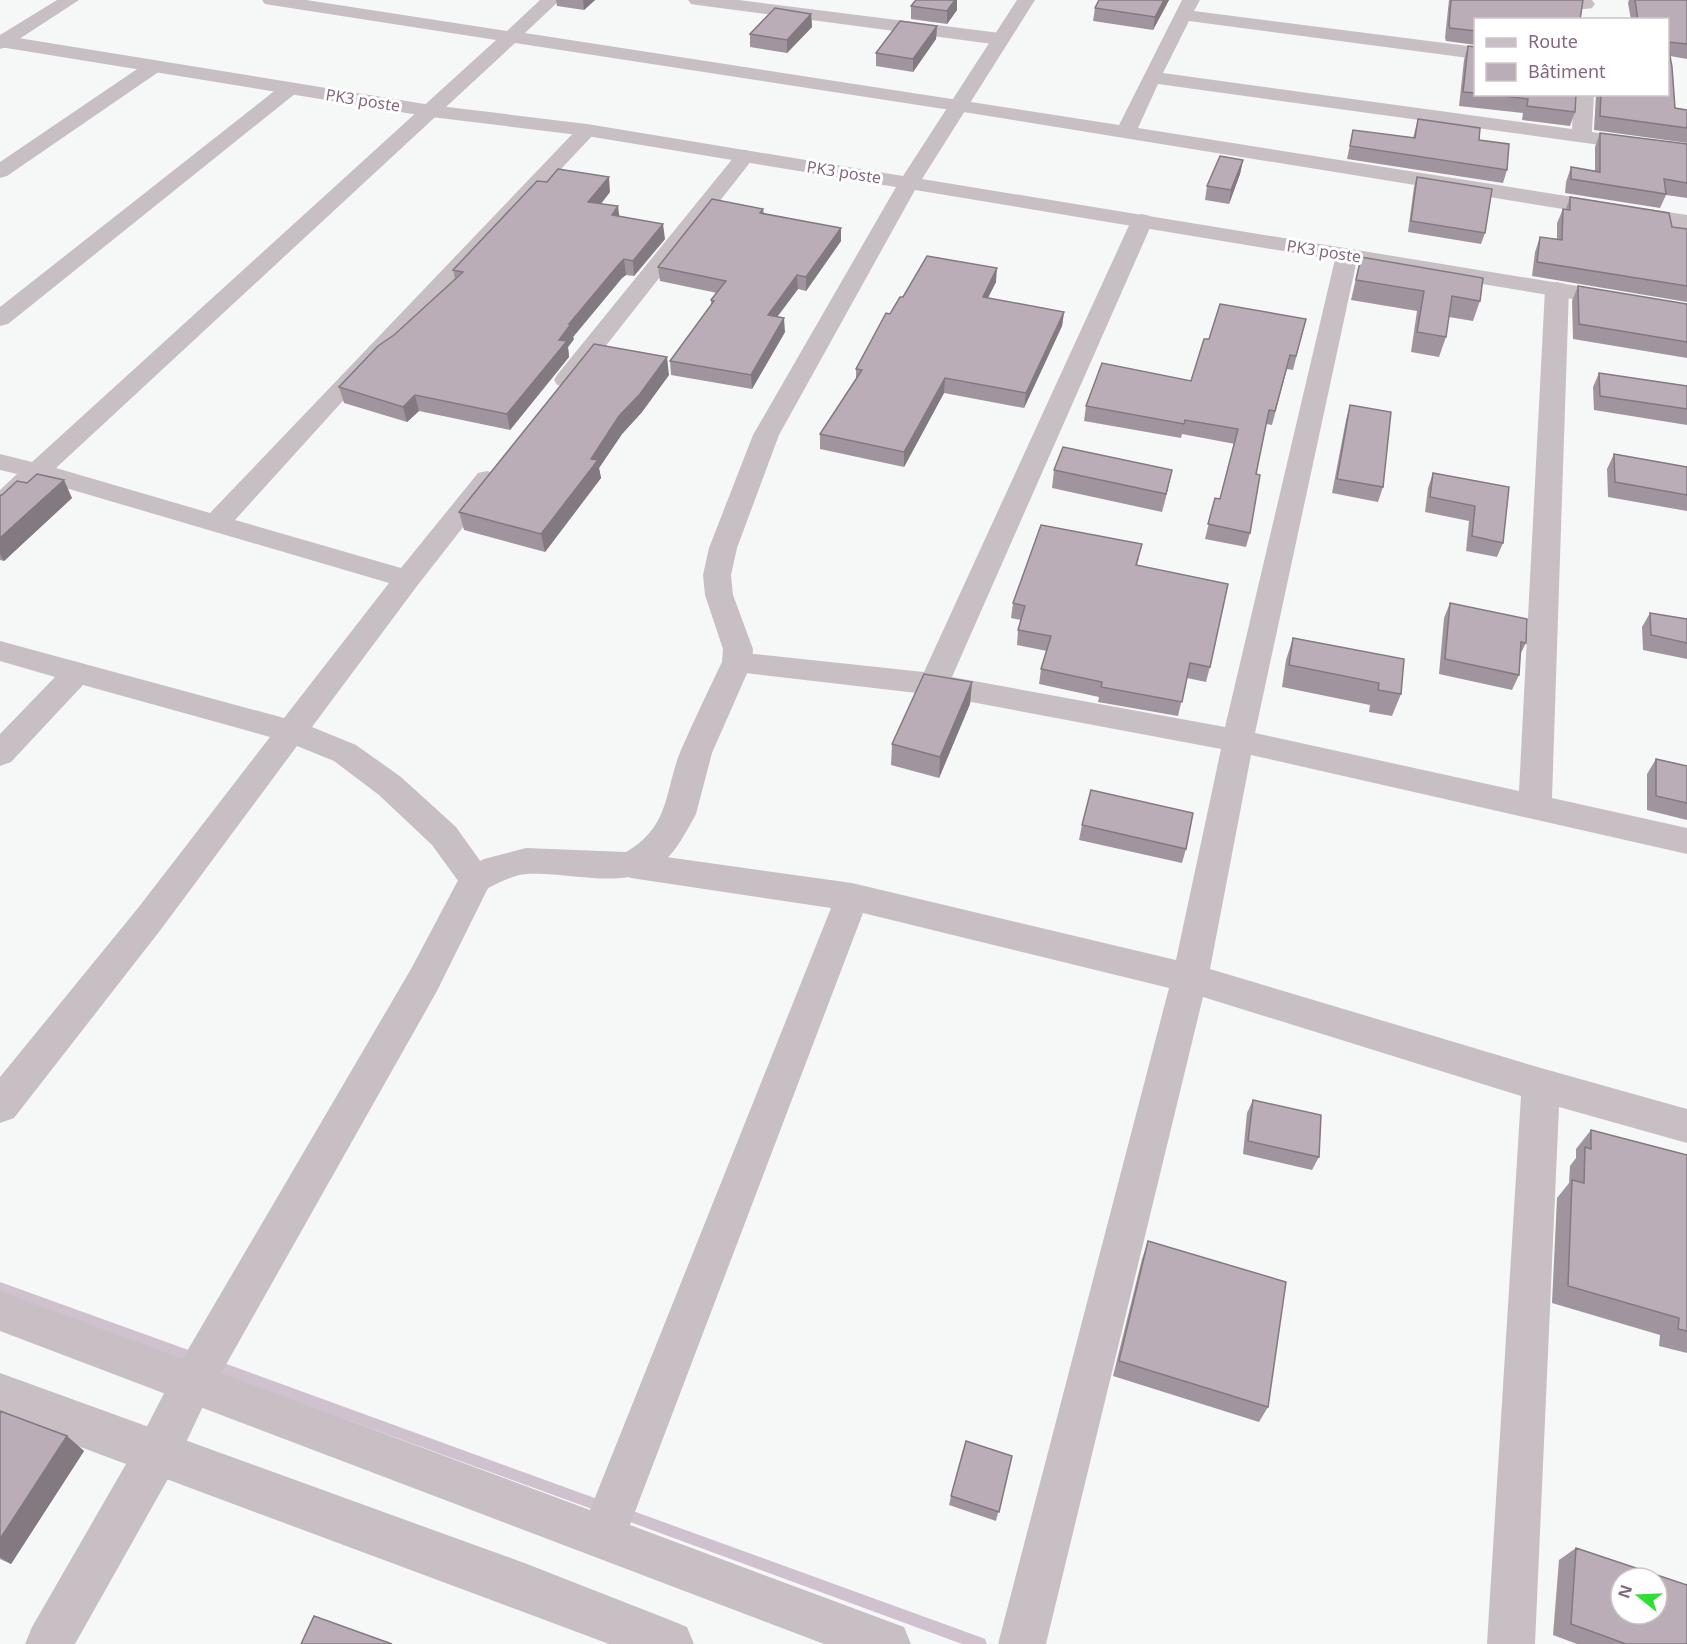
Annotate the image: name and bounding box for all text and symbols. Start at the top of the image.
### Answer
legend [1474,18,1669,96]
text: Route [1528,29,1578,53]
text: Bâtiment [1528,59,1606,83]
street label: PK3 poste [324,83,402,117]
street label: PK3 poste [805,155,883,189]
street label: PK3 poste [1285,234,1363,268]
north arrow [1609,1566,1669,1626]
text: N [1612,1582,1637,1601]

